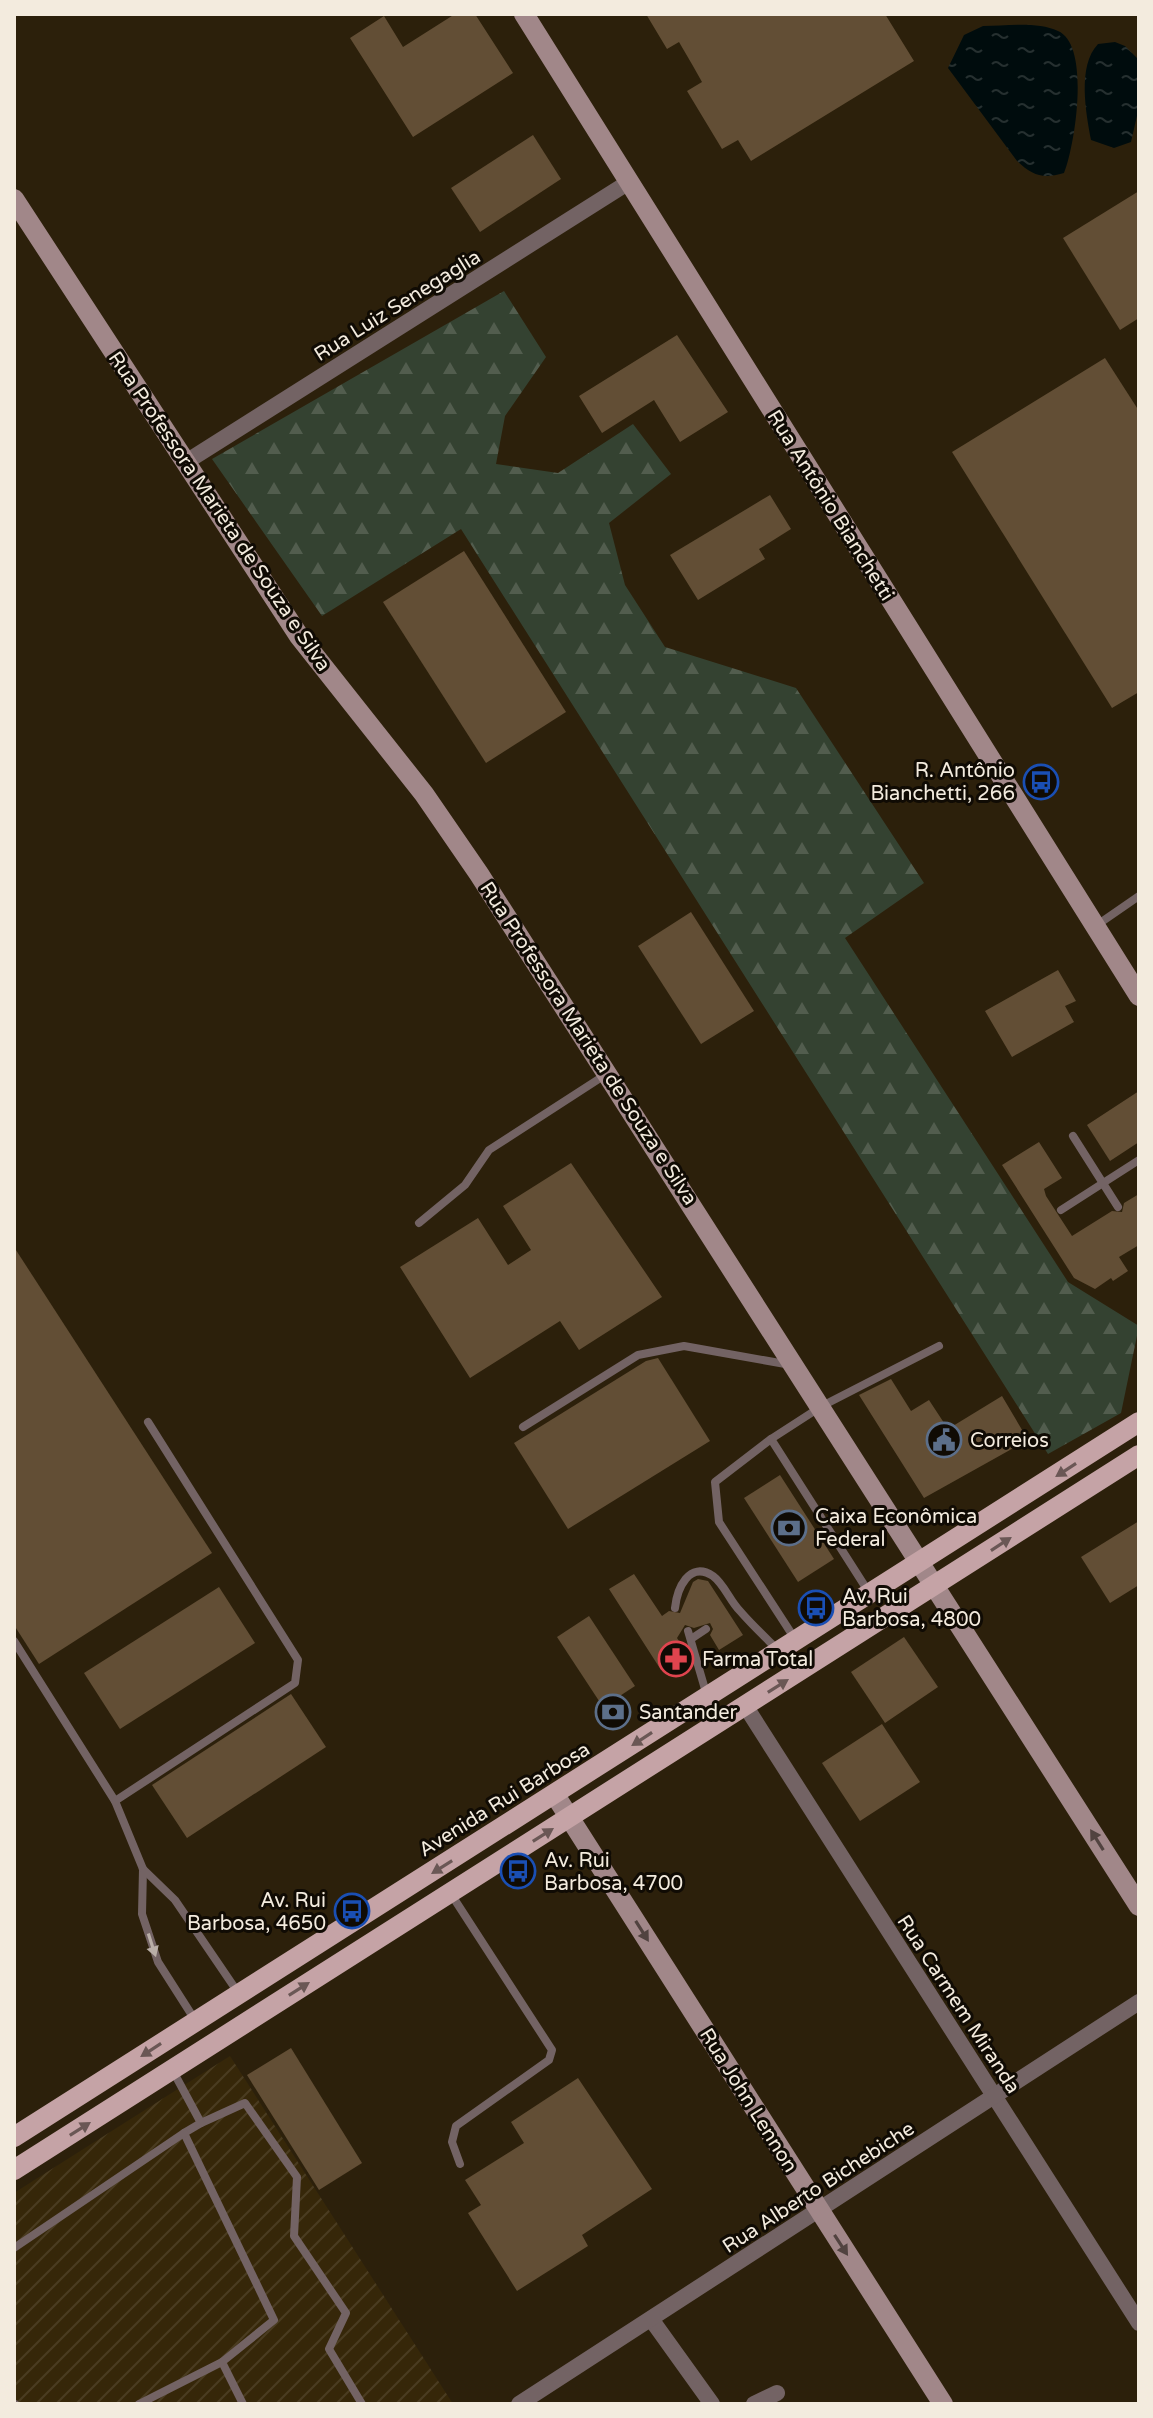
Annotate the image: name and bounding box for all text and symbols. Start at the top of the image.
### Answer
street label: Rua Luiz Senegaglia [310,245,485,367]
street label: Rua Professora Marieta de Souza e Silva [103,347,336,676]
street label: Rua Antônio Bianchetti [762,406,899,605]
place label: R. Antônio Bianchetti, 266 [870,759,1015,806]
bus stop icon: R. Antônio Bianchetti, 266 [1022,763,1060,801]
street label: Rua Professora Marieta de Souza e Silva [474,877,702,1210]
public building icon: Correios [925,1421,963,1459]
place label: Correios [970,1429,1049,1453]
one-way arrow [1055,1462,1077,1477]
place label: Caixa Econômica Federal [815,1505,977,1552]
bank icon: Caixa Econômica Federal [770,1509,808,1547]
one-way arrow [990,1537,1012,1552]
place label: Av. Rui Barbosa, 4800 [842,1585,981,1632]
bus stop icon: Av. Rui Barbosa, 4800 [797,1589,835,1627]
pharmacy icon: Farma Total [657,1640,695,1678]
place label: Farma Total [702,1648,813,1672]
one-way arrow [767,1680,789,1694]
bank icon: Santander [594,1693,632,1731]
place label: Santander [639,1701,737,1725]
one-way arrow [631,1732,653,1746]
street label: Avenida Rui Barbosa [415,1737,595,1862]
one-way arrow [532,1829,554,1843]
one-way arrow [1091,1829,1105,1851]
place label: Av. Rui Barbosa, 4700 [544,1849,683,1896]
bus stop icon: Av. Rui Barbosa, 4700 [499,1852,537,1890]
one-way arrow [431,1859,453,1873]
place label: Av. Rui Barbosa, 4650 [187,1889,326,1936]
bus stop icon: Av. Rui Barbosa, 4650 [333,1892,371,1930]
street label: Rua Carmem Miranda [891,1911,1025,2098]
one-way arrow [634,1920,648,1942]
one-way arrow [147,1934,159,1958]
one-way arrow [289,1982,310,1997]
street label: Rua John Lennon [694,2024,802,2177]
one-way arrow [140,2042,162,2056]
street label: Rua Alberto Bichebiche [718,2117,919,2259]
one-way arrow [69,2122,91,2136]
one-way arrow [834,2234,848,2256]

